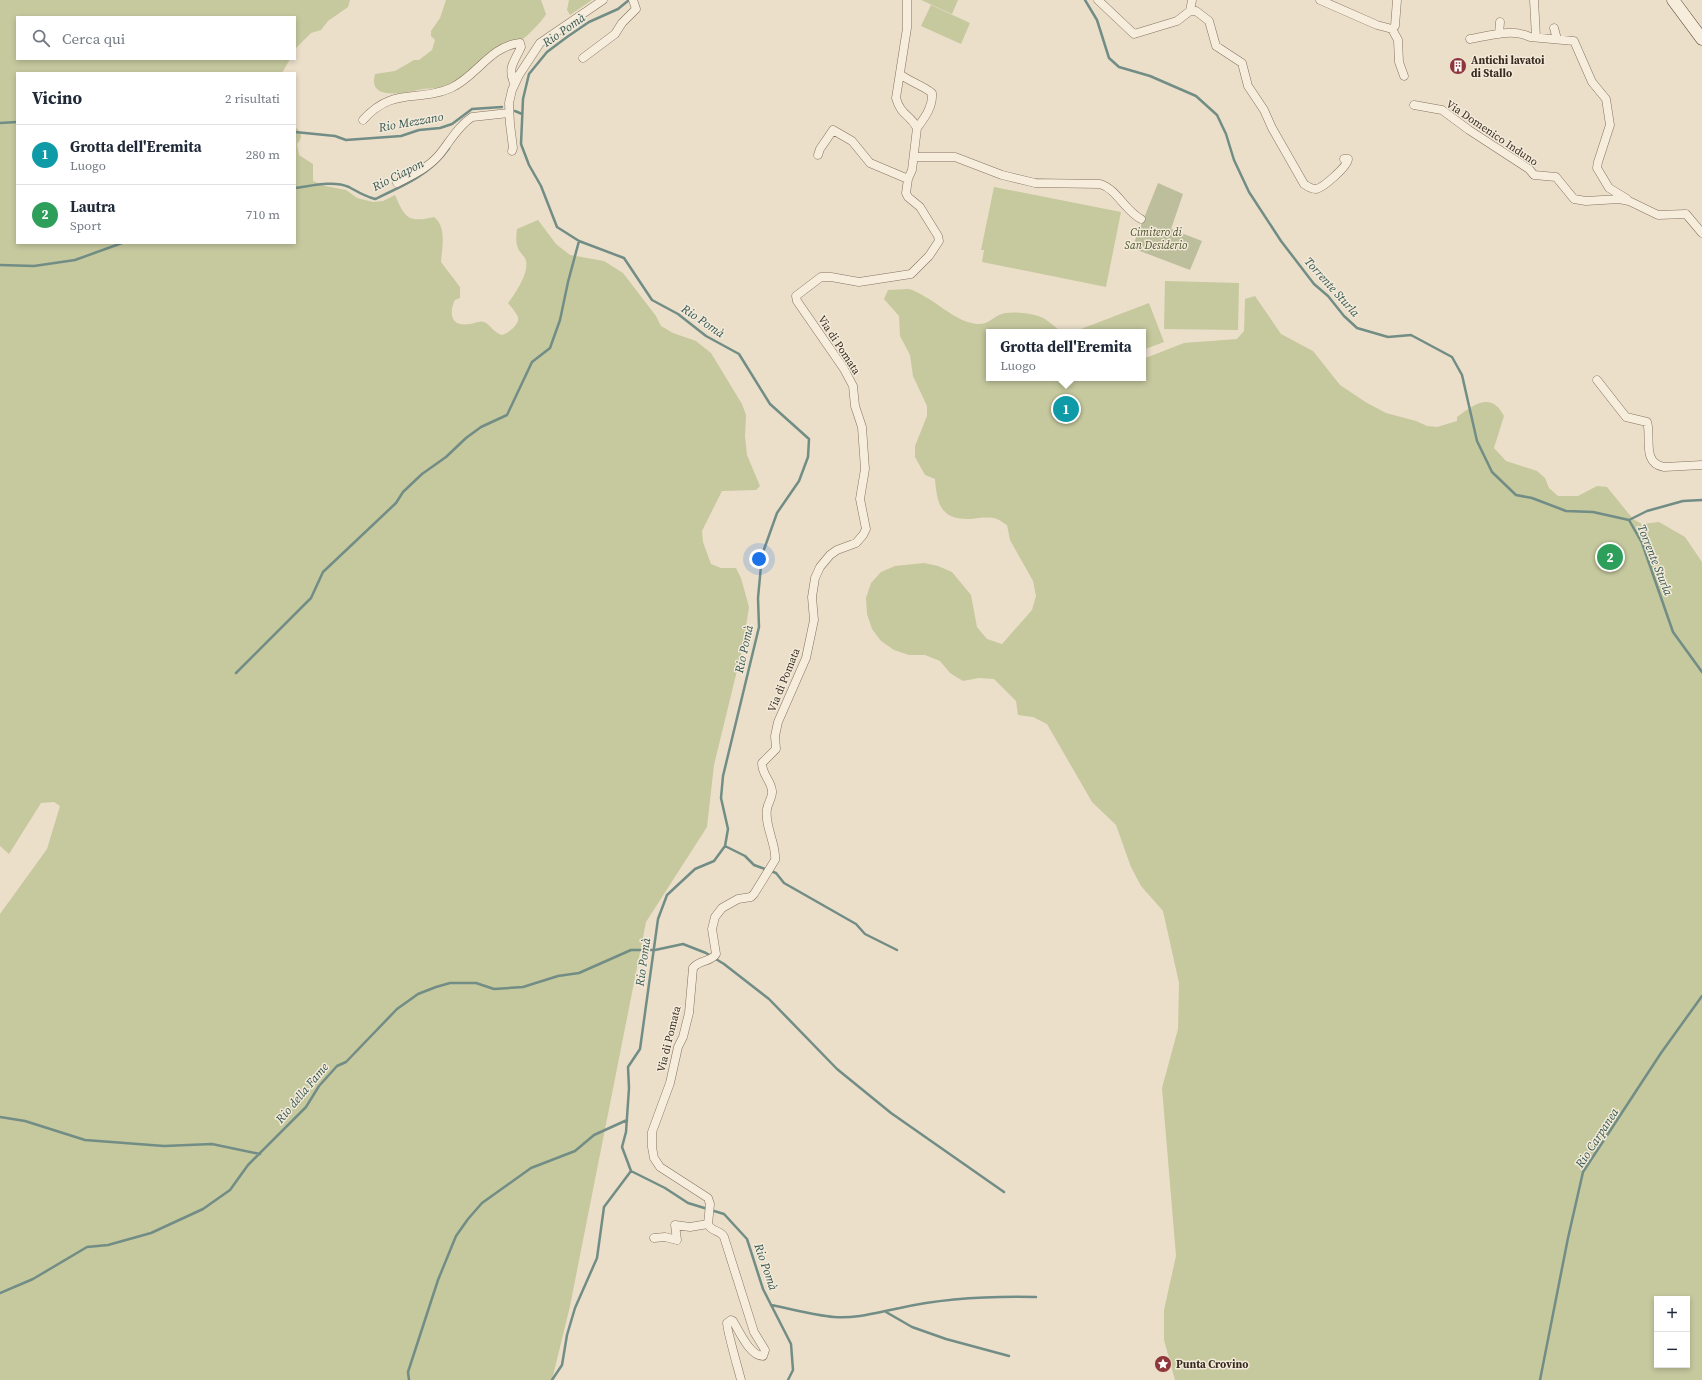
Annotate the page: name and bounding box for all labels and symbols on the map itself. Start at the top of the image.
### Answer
water label: Rio Pomà [539,9,589,51]
place label: Antichi lavatoi di Stallo [1471,53,1545,81]
building icon: Antichi lavatoi di Stallo [1448,56,1468,76]
street label: Via Domenico Induno [1443,97,1541,169]
water label: Rio Mezzano [376,108,445,136]
water label: Rio Ciapon [369,155,427,195]
park label: Cimitero di San Desiderio [1125,225,1188,253]
water label: Torrente Sturla [1301,254,1364,321]
water label: Rio Pomà [678,300,728,342]
street label: Via di Pomata [814,313,864,378]
pin: 1 [1053,394,1079,424]
water label: Torrente Sturla [1633,522,1677,599]
pin: 2 [1597,542,1623,572]
your location [749,549,769,569]
water label: Rio Pomà [731,623,757,675]
street label: Via di Pomata [764,645,804,714]
water label: Rio Pomà [632,936,654,988]
street label: Via di Pomata [654,1004,685,1074]
water label: Rio della Fame [271,1059,332,1127]
water label: Rio Carpanea [1571,1104,1623,1172]
water label: Rio Pomà [750,1240,782,1293]
place icon: Punta Crovino [1153,1354,1173,1374]
place label: Punta Crovino [1176,1357,1248,1372]

